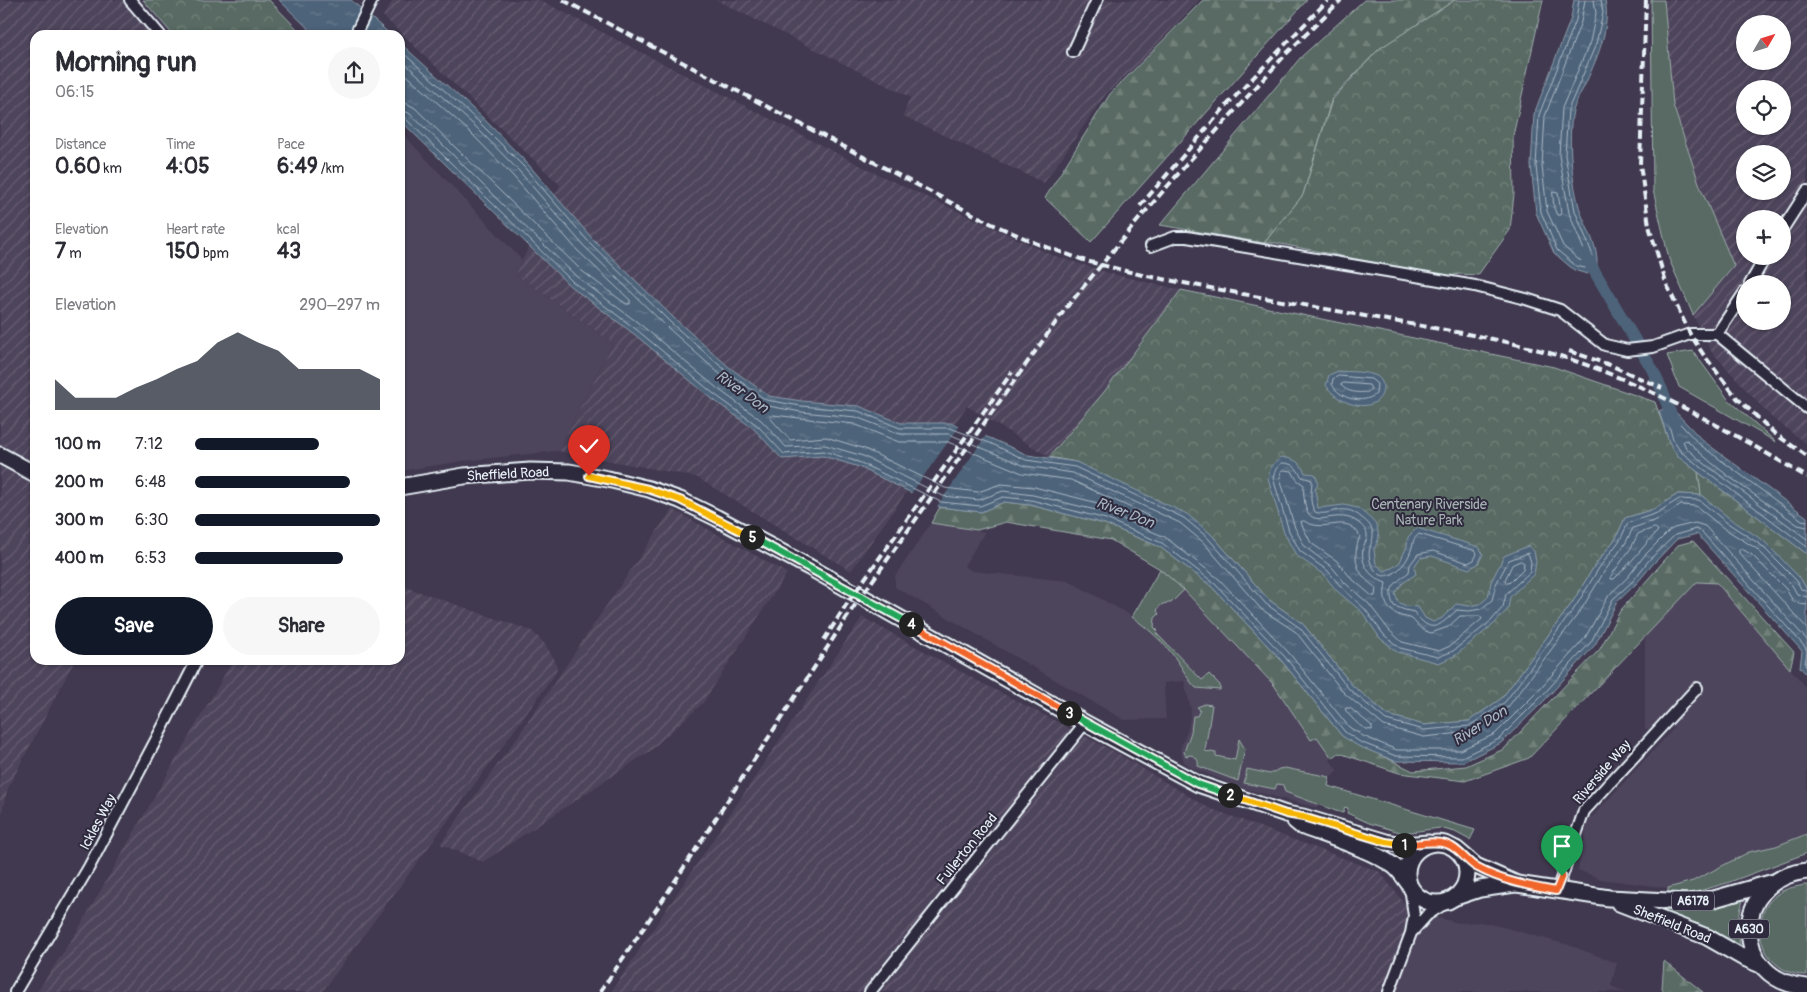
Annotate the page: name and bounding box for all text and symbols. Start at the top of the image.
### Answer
north arrow [1736,15,1791,70]
map controls [1736,15,1791,330]
text: Morning run [55,45,197,80]
button: share [328,47,380,99]
button: locate [1736,80,1791,135]
text: 06:15 [55,82,94,102]
text: Distance [55,136,106,153]
text: Time [166,136,195,153]
text: Pace [277,136,305,153]
button: layers [1736,145,1791,200]
text: 0.60 [55,153,101,180]
text: 4:05 [166,153,210,180]
text: 6:49 [277,153,318,180]
text: km [101,160,122,177]
text: /km [318,160,344,177]
button: + [1736,210,1791,265]
text: Elevation [55,221,108,238]
text: Heart rate [166,221,225,238]
text: kcal [277,221,300,238]
text: 7 [55,238,66,265]
text: 150 [166,238,200,265]
text: 43 [277,238,301,265]
text: m [66,245,82,262]
text: bpm [200,245,229,262]
button: − [1736,275,1791,330]
text: Elevation [55,295,116,315]
text: 290–297 m [299,295,380,315]
water label: River Don [712,367,773,418]
pin [568,425,610,476]
icon: check [575,432,603,460]
text: 100 m [55,434,101,454]
text: 7:12 [135,434,163,454]
street label: Sheffield Road [466,463,550,485]
text: 200 m [55,472,103,492]
text: 6:48 [135,472,166,492]
water label: River Don [1093,493,1158,533]
park label: Centenary Riverside Nature Park [1371,496,1487,529]
text: 300 m [55,510,103,530]
text: 6:30 [135,510,168,530]
pin: 5 [740,524,764,550]
text: 5 [749,529,756,546]
text: 400 m [55,548,104,568]
text: 6:53 [135,548,166,568]
button: Save [55,597,213,655]
button: Share [223,597,380,655]
pin: 4 [898,612,924,636]
text: 4 [907,616,916,633]
pin: 3 [1056,700,1082,726]
water label: River Don [1449,701,1512,750]
text: 3 [1066,705,1073,722]
street label: Riverside Way [1570,736,1634,808]
pin: 2 [1218,782,1242,808]
text: 2 [1227,787,1234,804]
street label: Ickles Way [76,791,120,853]
street label: Fullerton Road [933,810,1001,888]
pin [1541,825,1583,876]
pin: 1 [1392,832,1416,858]
icon: arrive [1548,832,1576,860]
text: 1 [1402,837,1407,854]
road number: A6178 [1672,891,1714,910]
street label: Sheffield Road [1631,901,1714,947]
road number: A630 [1729,920,1769,939]

